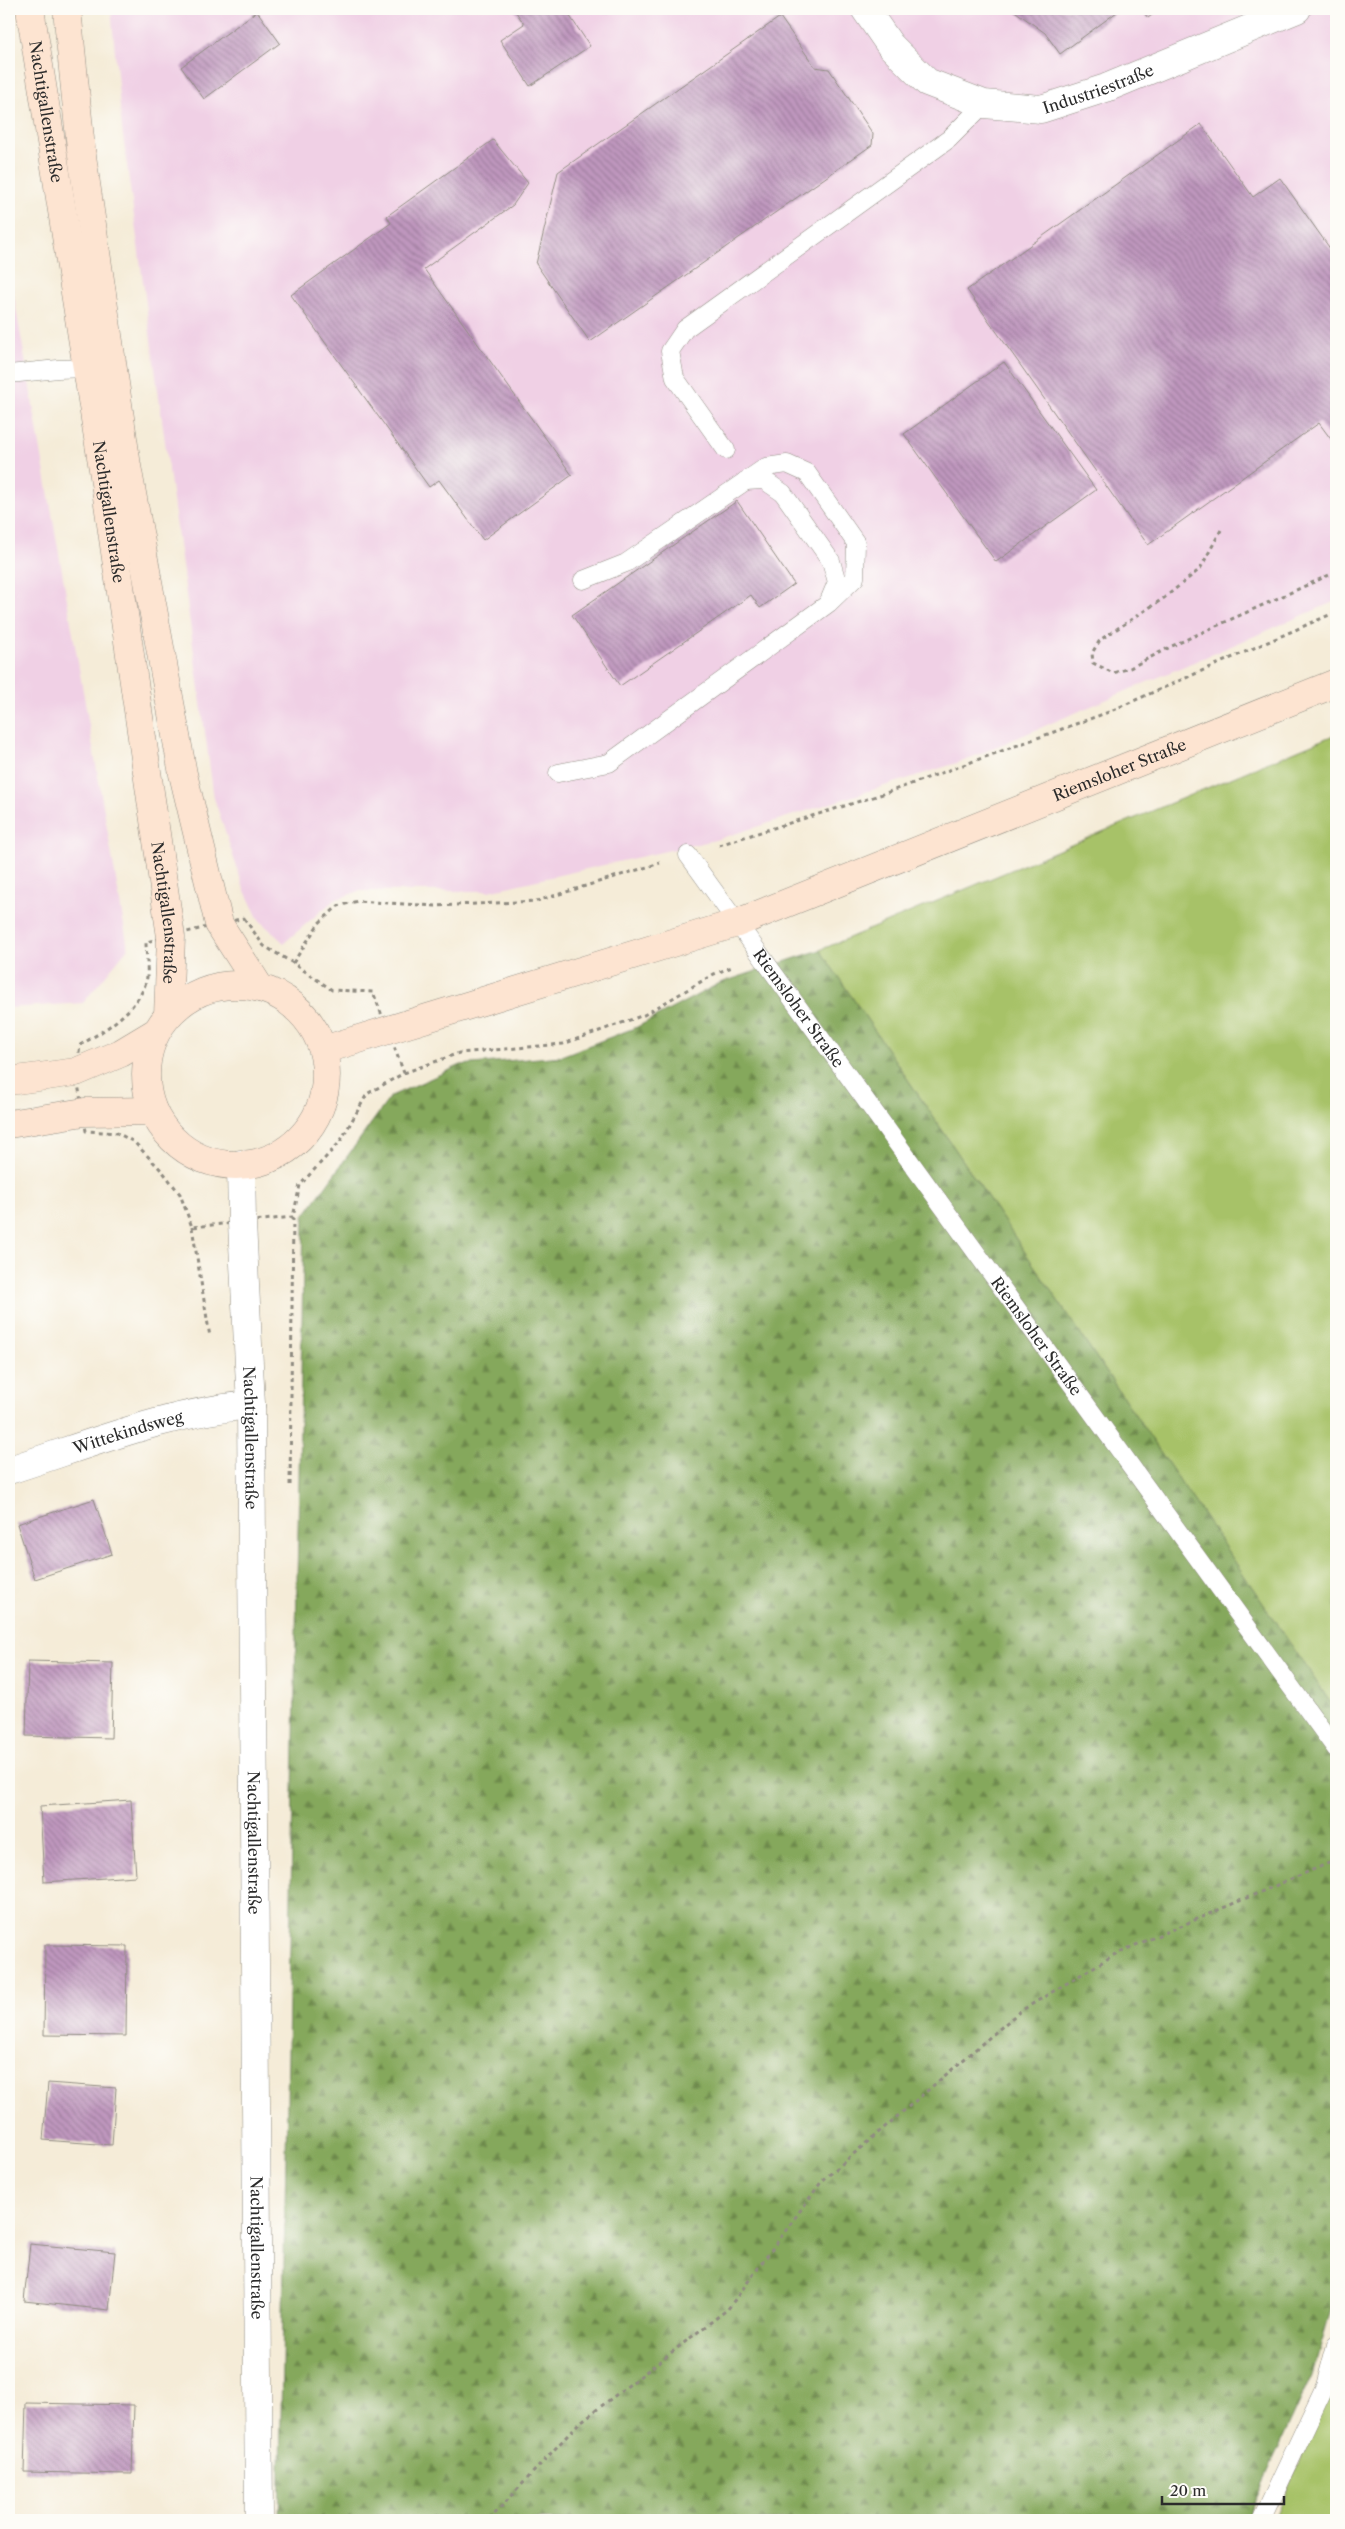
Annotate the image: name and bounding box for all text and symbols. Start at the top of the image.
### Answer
street label: Nachtigallenstraße [25,39,67,184]
street label: Industriestraße [1040,59,1157,118]
street label: Nachtigallenstraße [89,439,129,584]
street label: Riemsloher Straße [1050,734,1189,806]
street label: Nachtigallenstraße [147,840,181,984]
street label: Riemsloher Straße [749,945,849,1071]
street label: Riemsloher Straße [987,1273,1086,1399]
street label: Nachtigallenstraße [239,1366,262,1510]
street label: Wittekindsweg [70,1406,185,1458]
street label: Nachtigallenstraße [244,1771,265,1915]
street label: Nachtigallenstraße [247,2176,268,2320]
scale bar [1162,2474,1285,2506]
text: 20 m [1170,2481,1206,2500]

